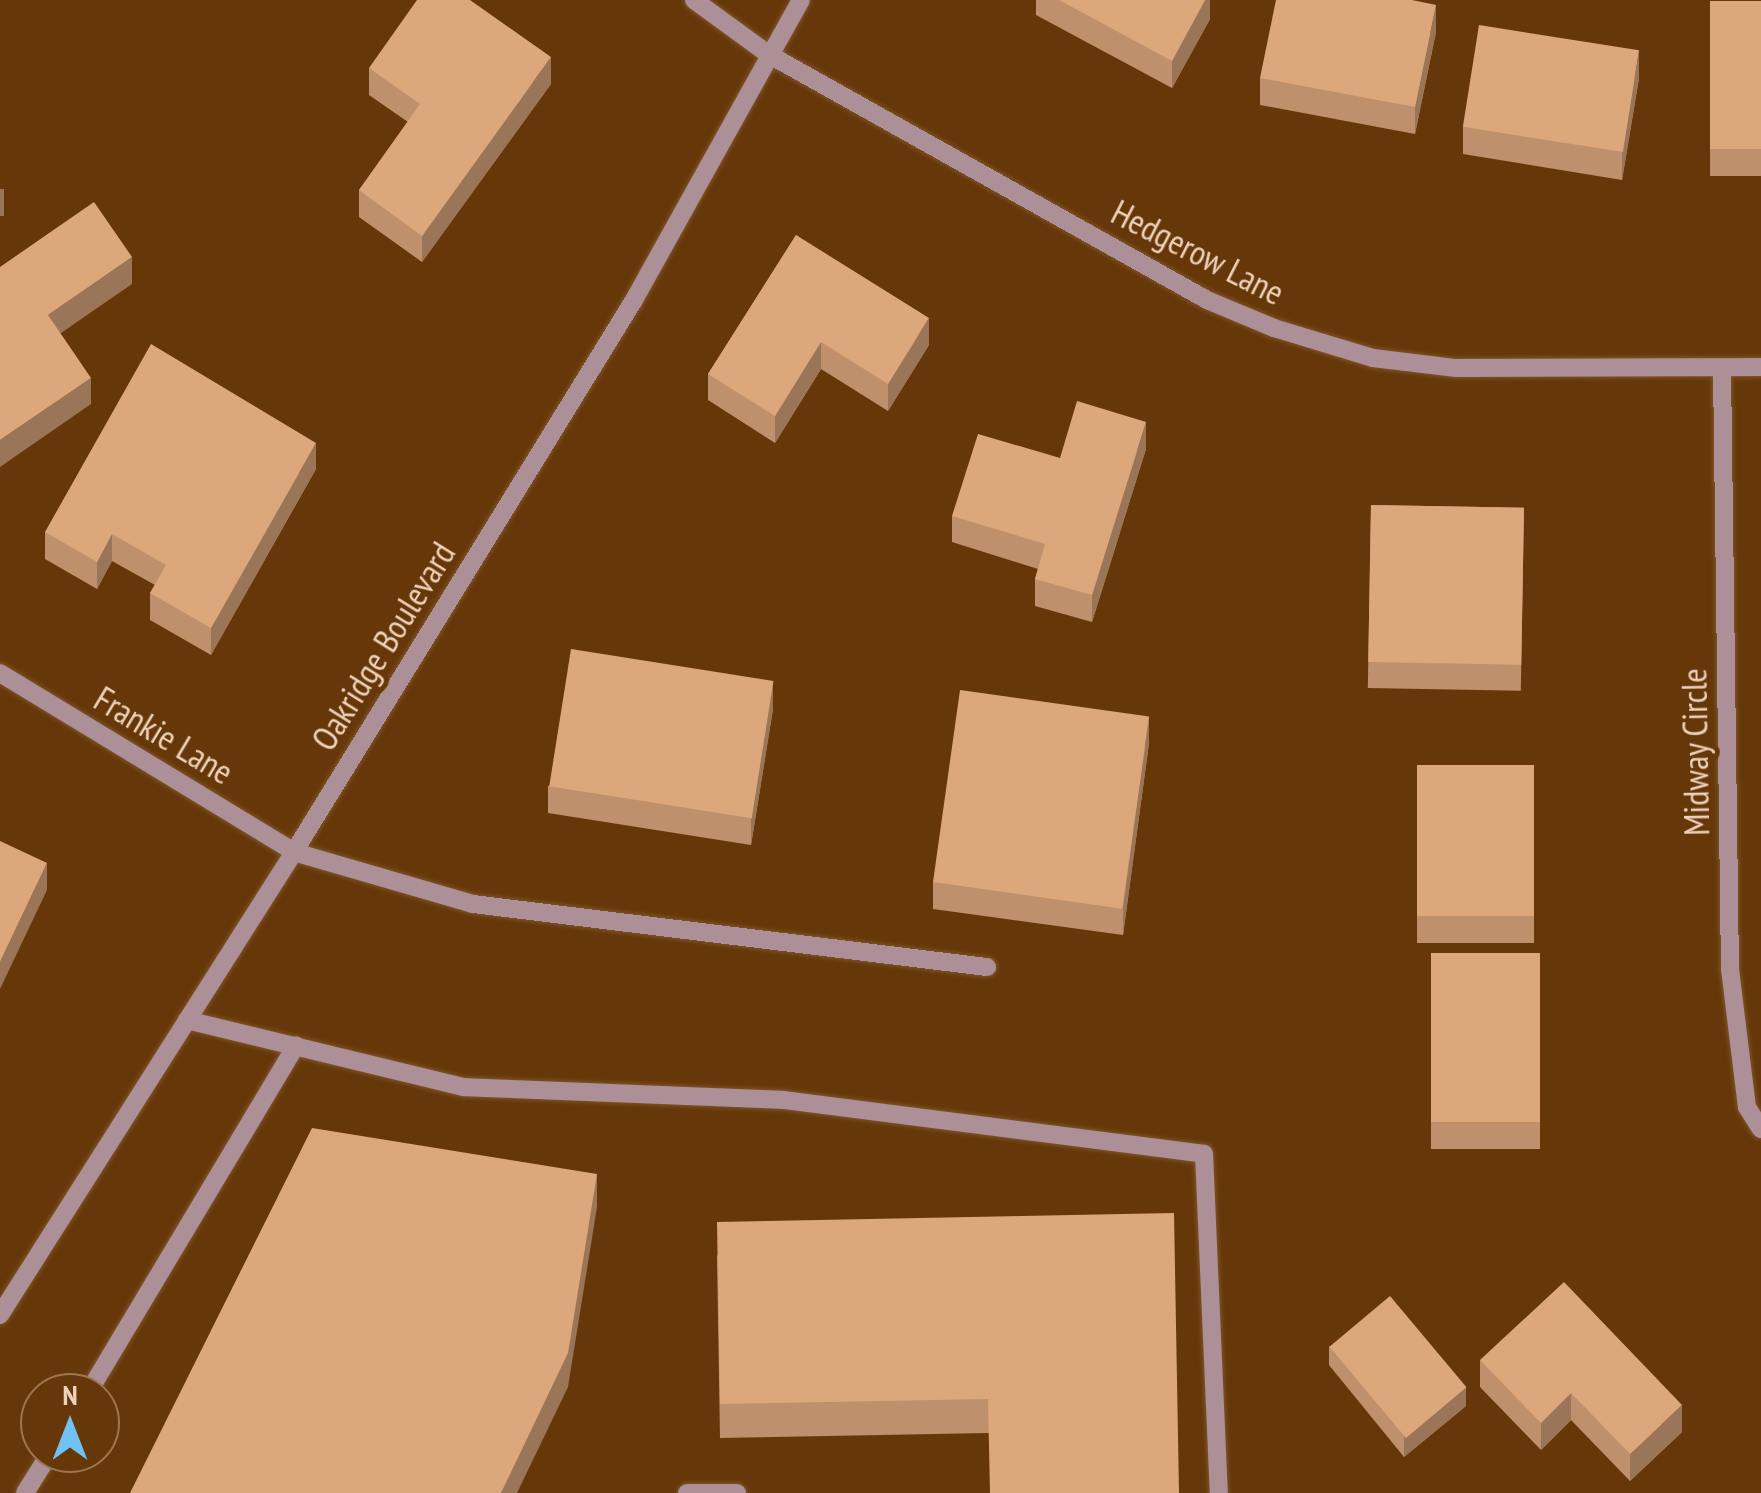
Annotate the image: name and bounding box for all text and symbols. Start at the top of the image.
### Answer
street label: Hedgerow Lane [1105,191,1291,313]
street label: Oakridge Boulevard [302,534,464,758]
street label: Midway Circle [1673,667,1717,837]
street label: Frankie Lane [87,677,241,793]
north arrow [20,1373,120,1473]
text: N [62,1376,78,1413]

